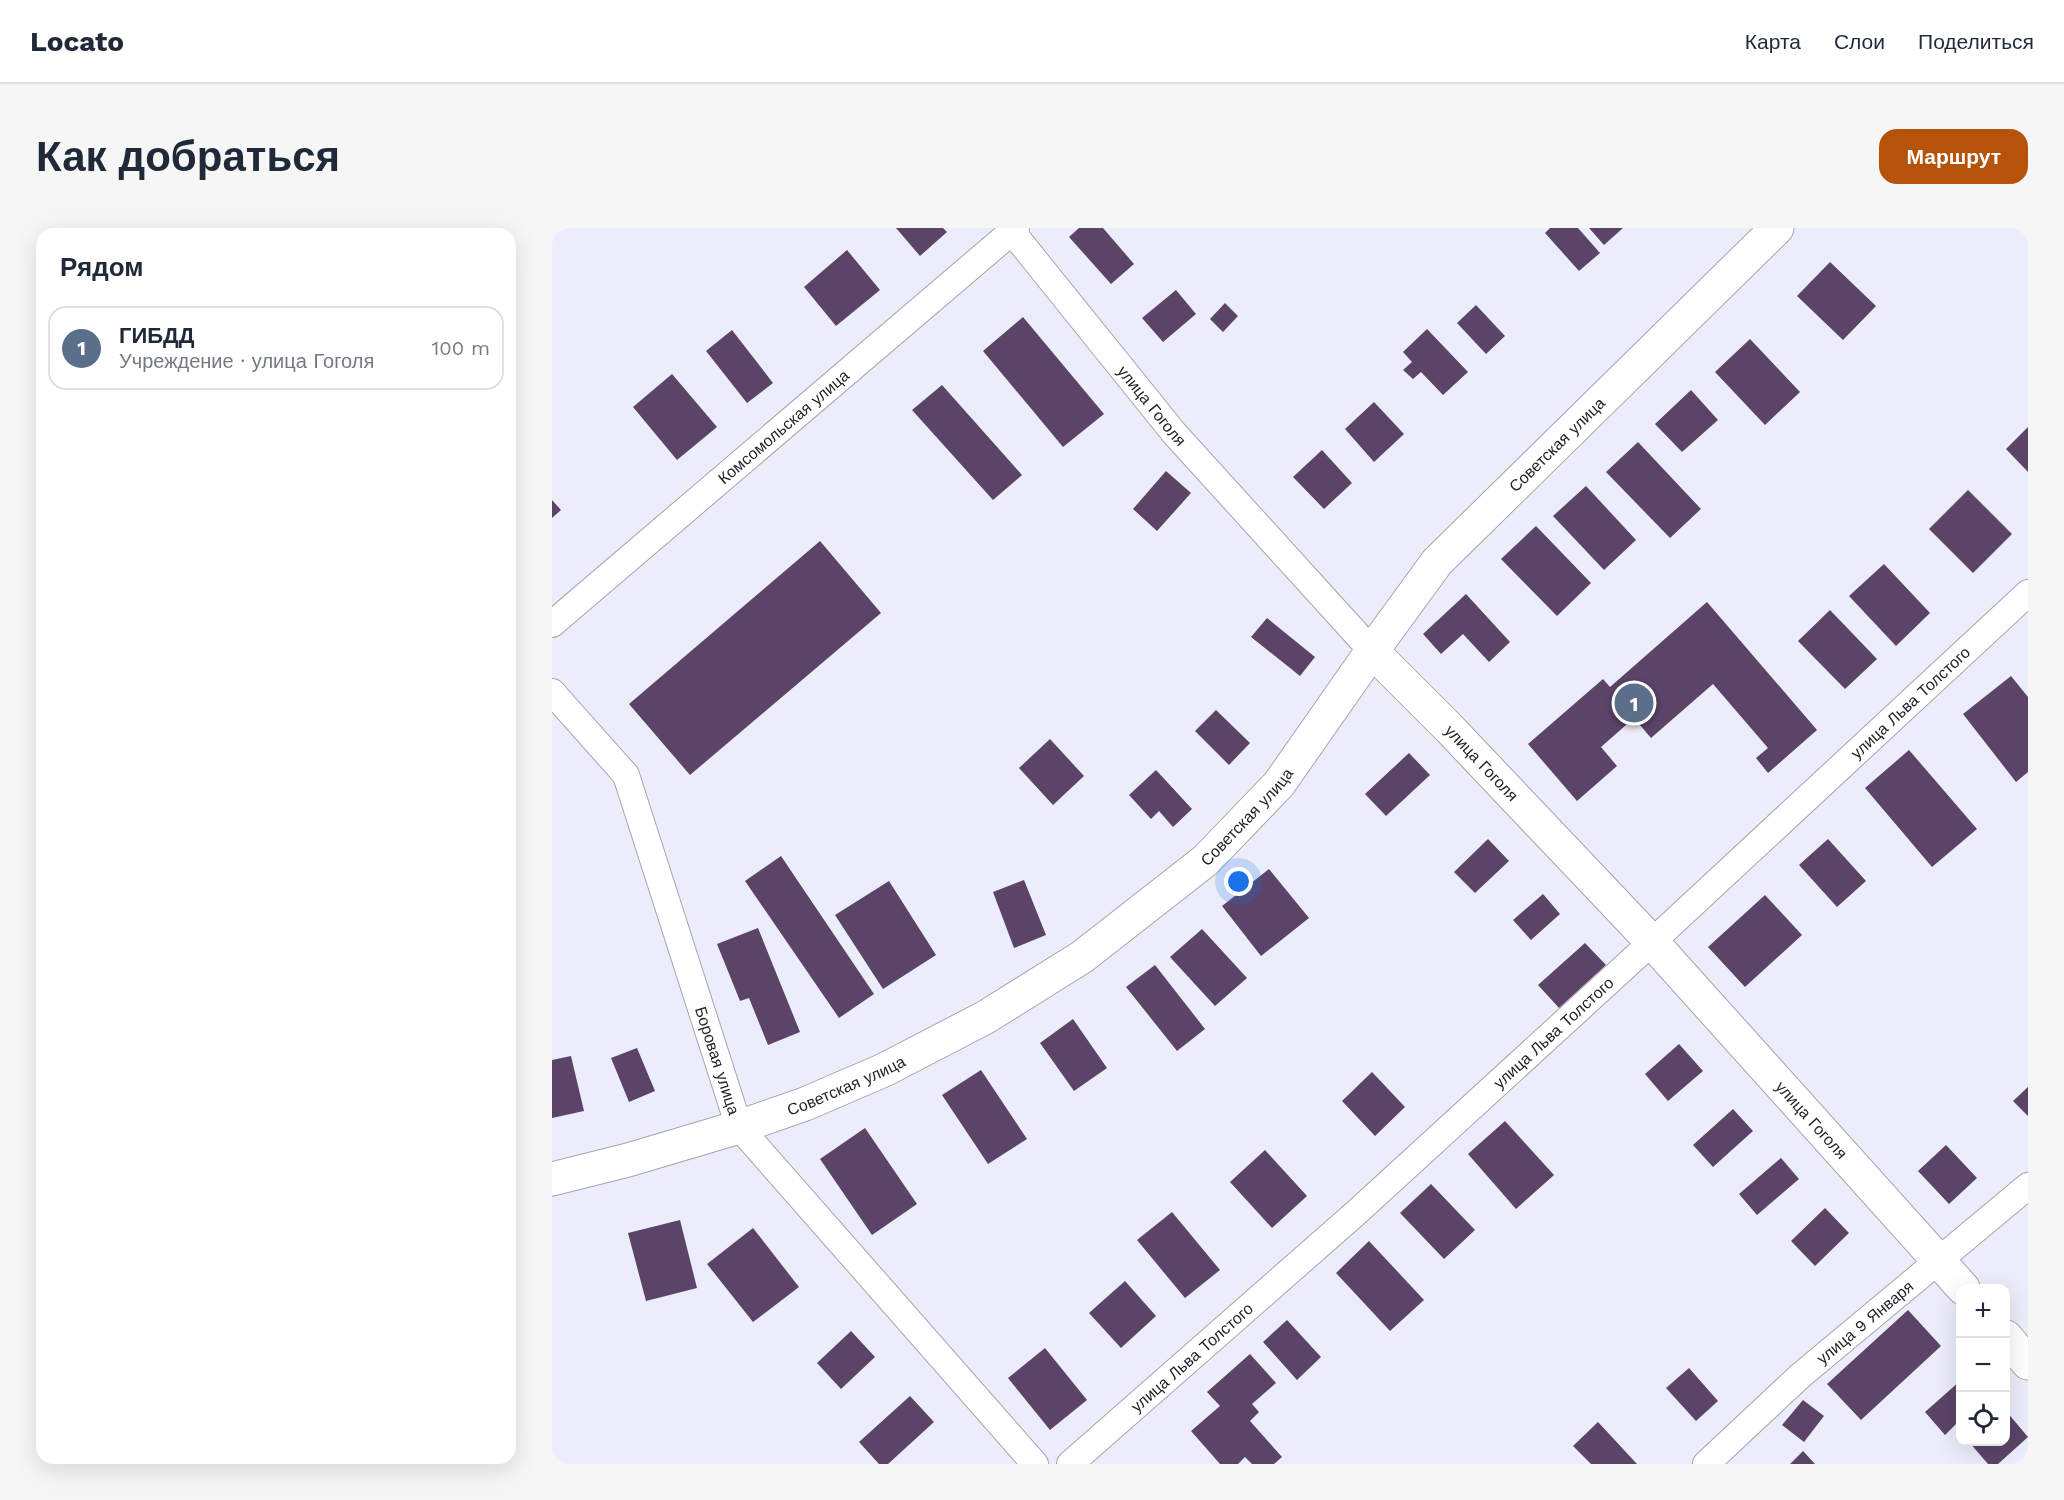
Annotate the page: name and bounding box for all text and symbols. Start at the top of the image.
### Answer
text: Locato [30,25,124,58]
text: Карта [1745,29,1801,54]
text: Слои [1834,29,1885,54]
text: Поделиться [1918,29,2034,54]
button: Маршрут [1879,129,2028,184]
text: Как добраться [36,132,340,181]
text: Рядом [60,252,143,282]
text: ГИБДД [119,323,194,348]
text: 1 [77,336,86,360]
text: 100 m [431,336,490,360]
text: Учреждение · улица Гоголя [119,349,374,373]
street label: улица Гоголя [1113,362,1190,450]
street label: Комсомольская улица [714,366,853,488]
street label: Советская улица [1505,394,1609,496]
street label: улица Льва Толстого [1847,643,1974,763]
pin: 1 [1614,680,1654,726]
street label: улица Гоголя [1441,721,1522,805]
street label: Советская улица [1197,765,1297,870]
your location [1224,867,1253,896]
street label: улица Льва Толстого [1490,973,1618,1092]
street label: Боровая улица [691,1004,743,1117]
street label: Советская улица [785,1052,909,1120]
street label: улица Гоголя [1771,1077,1851,1163]
street label: улица 9 Января [1813,1277,1917,1368]
map controls [1956,1284,2010,1446]
button: + [1956,1284,2010,1338]
street label: улица Льва Толстого [1127,1299,1257,1416]
button: − [1956,1338,2010,1392]
button: locate [1956,1392,2010,1446]

